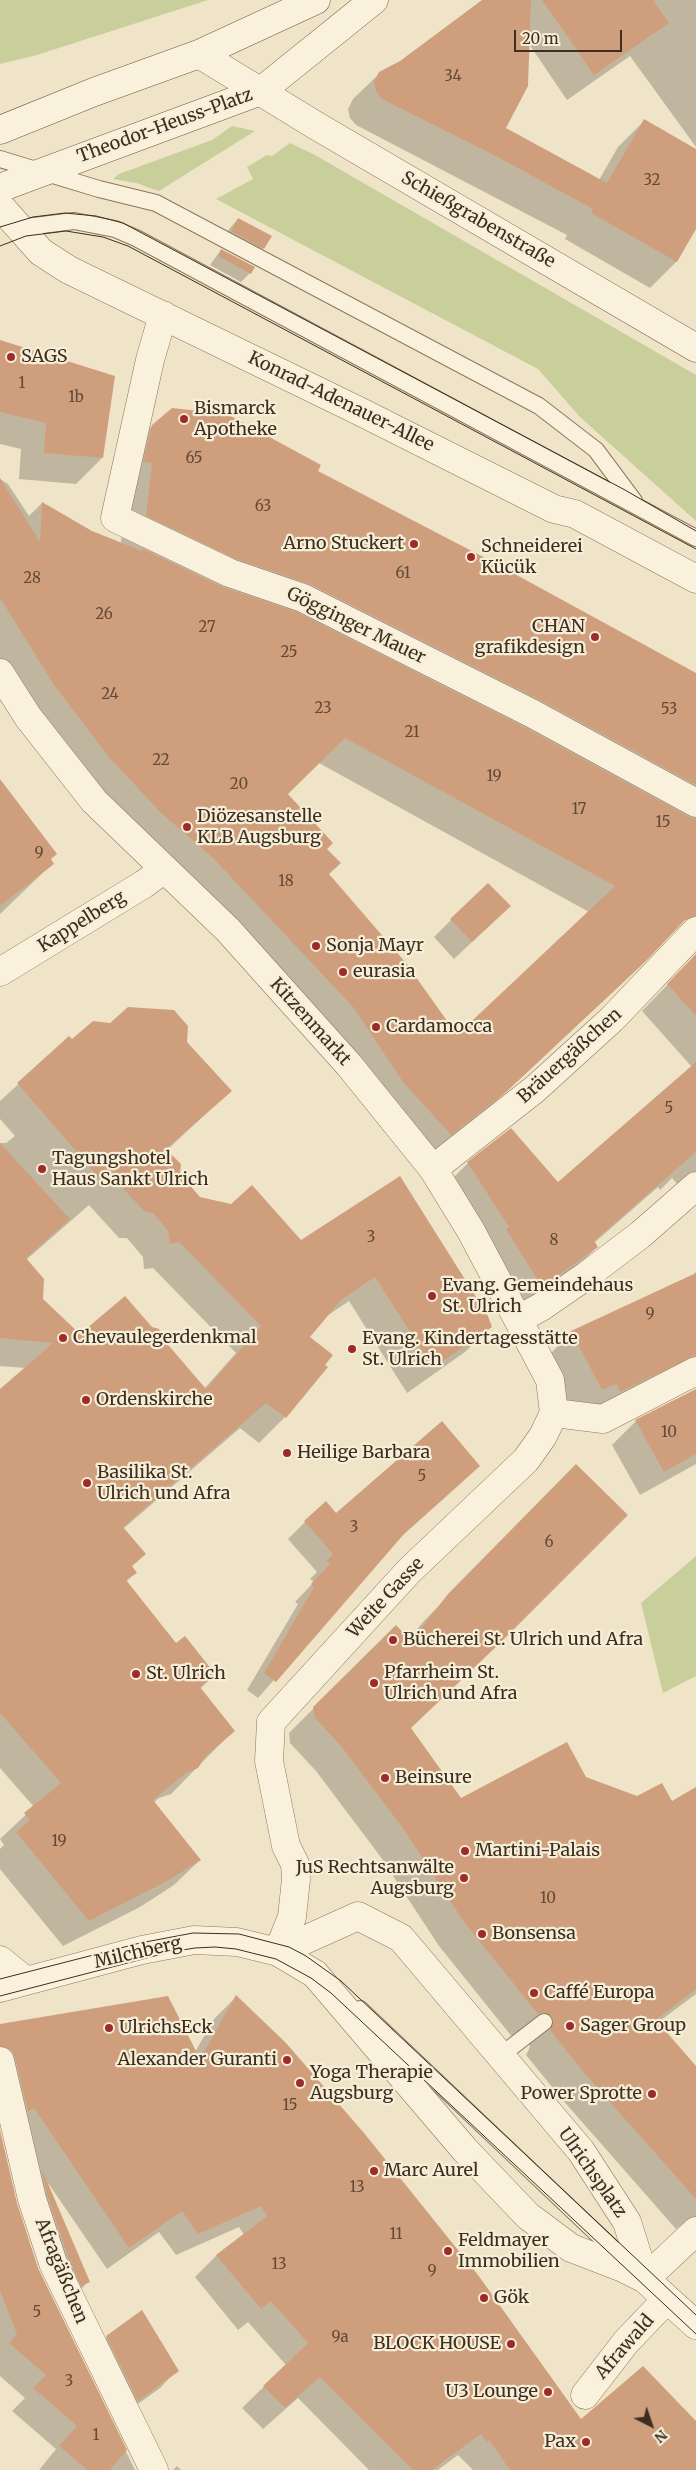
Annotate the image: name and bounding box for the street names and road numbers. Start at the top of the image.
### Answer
street label: Theodor-Heuss-Platz [74,84,256,168]
street label: Schießgrabenstraße [397,167,559,273]
street label: Konrad-Adenauer-Allee [244,348,438,456]
street label: Gögginger Mauer [283,583,429,669]
street label: Kappelberg [34,887,130,957]
street label: Kitzenmarkt [265,974,355,1070]
street label: Bräuergäßchen [514,1004,626,1108]
street label: Weite Gasse [343,1553,429,1643]
street label: Milchberg [92,1932,184,1974]
street label: Ulrichsplatz [553,2124,631,2222]
street label: Afragäßchen [30,2215,92,2327]
street label: Afrawald [591,2310,659,2384]

